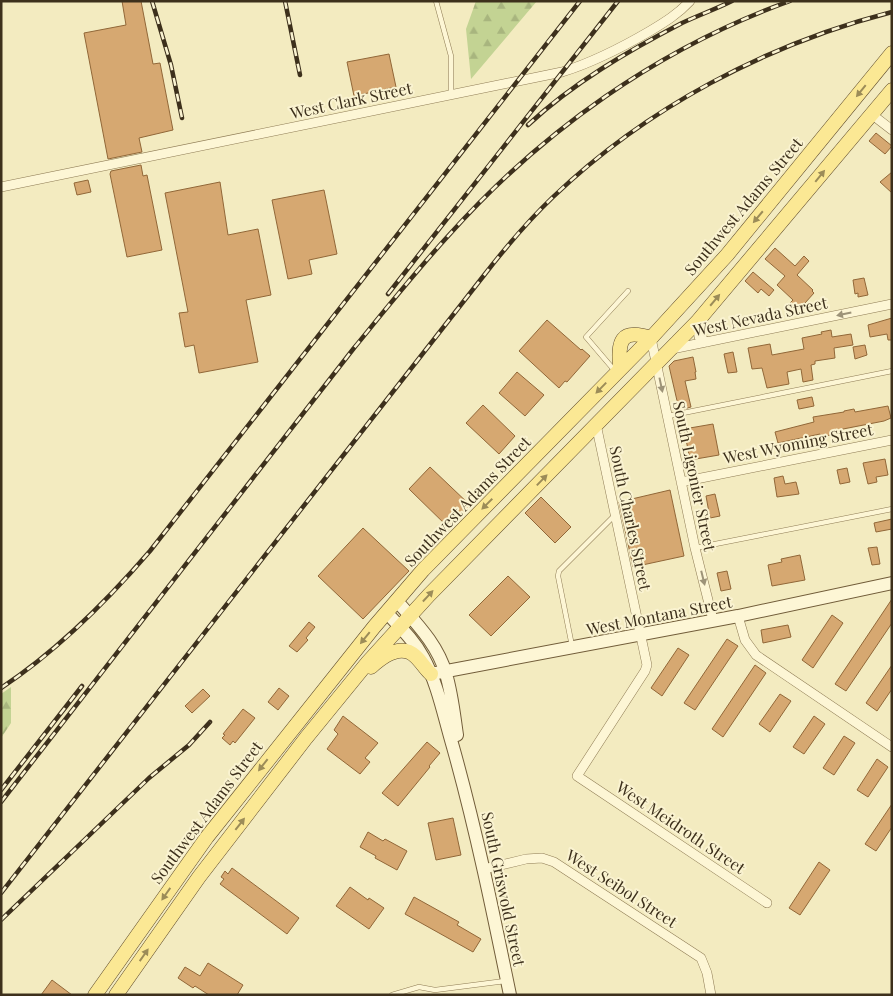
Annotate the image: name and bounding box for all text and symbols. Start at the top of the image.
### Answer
street label: West Clark Street [287,77,414,123]
one-way arrow [855,84,866,97]
street label: Southwest Adams Street [679,133,807,279]
one-way arrow [814,169,825,182]
one-way arrow [753,210,764,223]
street label: West Nevada Street [690,291,829,341]
one-way arrow [710,294,721,307]
one-way arrow [836,310,852,318]
one-way arrow [657,378,665,393]
one-way arrow [595,382,607,394]
street label: South Ligonier Street [669,399,721,553]
street label: West Wyoming Street [720,418,875,468]
street label: Southwest Adams Street [399,431,535,571]
street label: South Charles Street [605,444,657,593]
one-way arrow [536,474,548,486]
one-way arrow [481,498,493,510]
one-way arrow [699,571,707,586]
one-way arrow [422,590,434,602]
street label: West Montana Street [583,591,734,640]
one-way arrow [360,631,371,644]
street label: Southwest Adams Street [145,736,267,888]
one-way arrow [258,758,269,771]
street label: West Meidroth Street [612,775,750,878]
street label: South Griswold Street [477,810,531,968]
one-way arrow [234,817,245,830]
street label: West Seibol Street [562,844,682,932]
one-way arrow [161,888,171,901]
one-way arrow [139,948,149,962]

